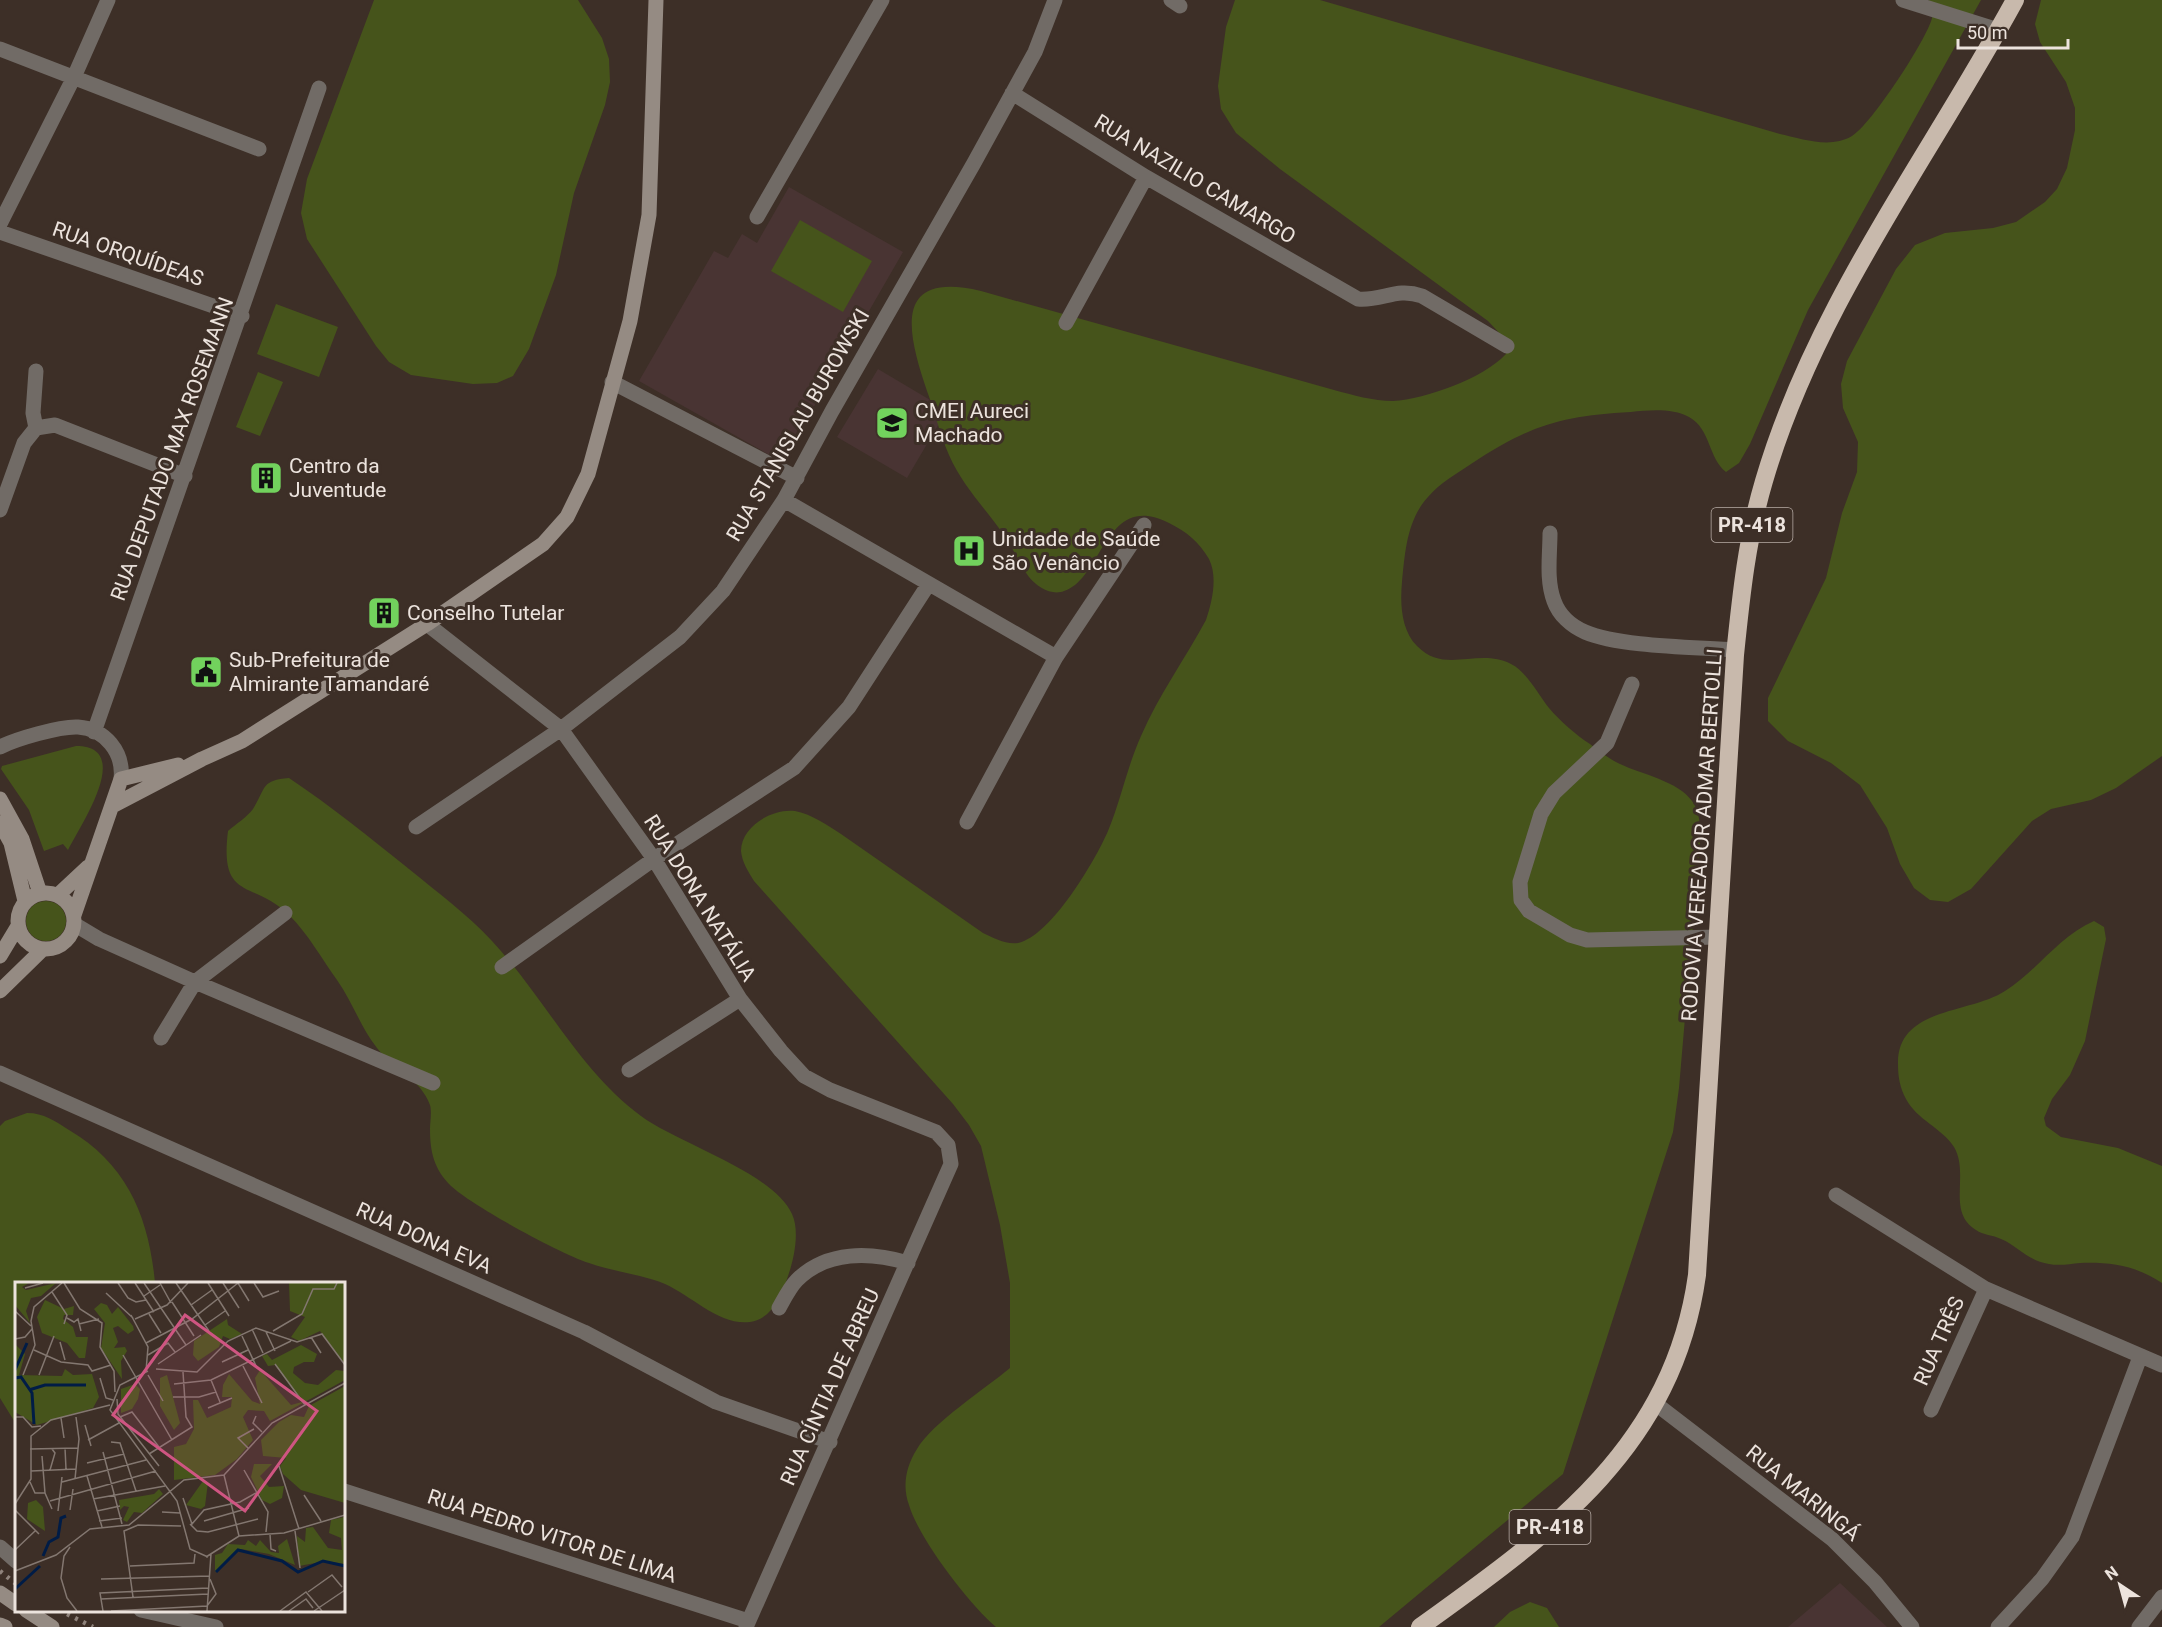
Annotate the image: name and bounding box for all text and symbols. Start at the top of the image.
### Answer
scale bar [1958,12,2068,50]
text: 50 m [1967,22,2007,43]
street label: RUA NAZILIO CAMARGO [1090,109,1300,249]
street label: RUA ORQUÍDEAS [49,217,207,291]
street label: RUA DEPUTADO MAX ROSEMANN [106,294,238,604]
street label: RUA STANISLAU BUROWSKI [722,305,874,545]
place label: CMEI Aureci Machado [915,399,1029,447]
school or university icon: CMEI Aureci Machado [874,405,910,441]
place label: Centro da Juventude [289,454,386,502]
building icon: Centro da Juventude [248,460,284,496]
road number: PR-418 [1712,508,1792,542]
place label: Unidade de Saúde São Venâncio [992,527,1160,575]
hospital icon: Unidade de Saúde São Venâncio [951,533,987,569]
building icon: Conselho Tutelar [366,595,402,631]
place label: Conselho Tutelar [407,601,564,625]
place label: Sub-Prefeitura de Almirante Tamandaré [229,648,429,696]
street label: RODOVIA VEREADOR ADMAR BERTOLLI [1677,648,1727,1022]
public building icon: Sub-Prefeitura de Almirante Tamandaré [188,654,224,690]
street label: RUA DONA NATÁLIA [639,810,761,986]
street label: RUA DONA EVA [353,1197,496,1279]
inset map [15,1282,345,1612]
street label: RUA CÍNTIA DE ABREU [776,1285,884,1489]
street label: RUA TRÊS [1909,1293,1969,1389]
street label: RUA MARINGÁ [1741,1440,1865,1546]
street label: RUA PEDRO VITOR DE LIMA [424,1484,680,1588]
road number: PR-418 [1510,1510,1590,1544]
north arrow [2090,1555,2150,1615]
text: N [2101,1562,2122,1584]

